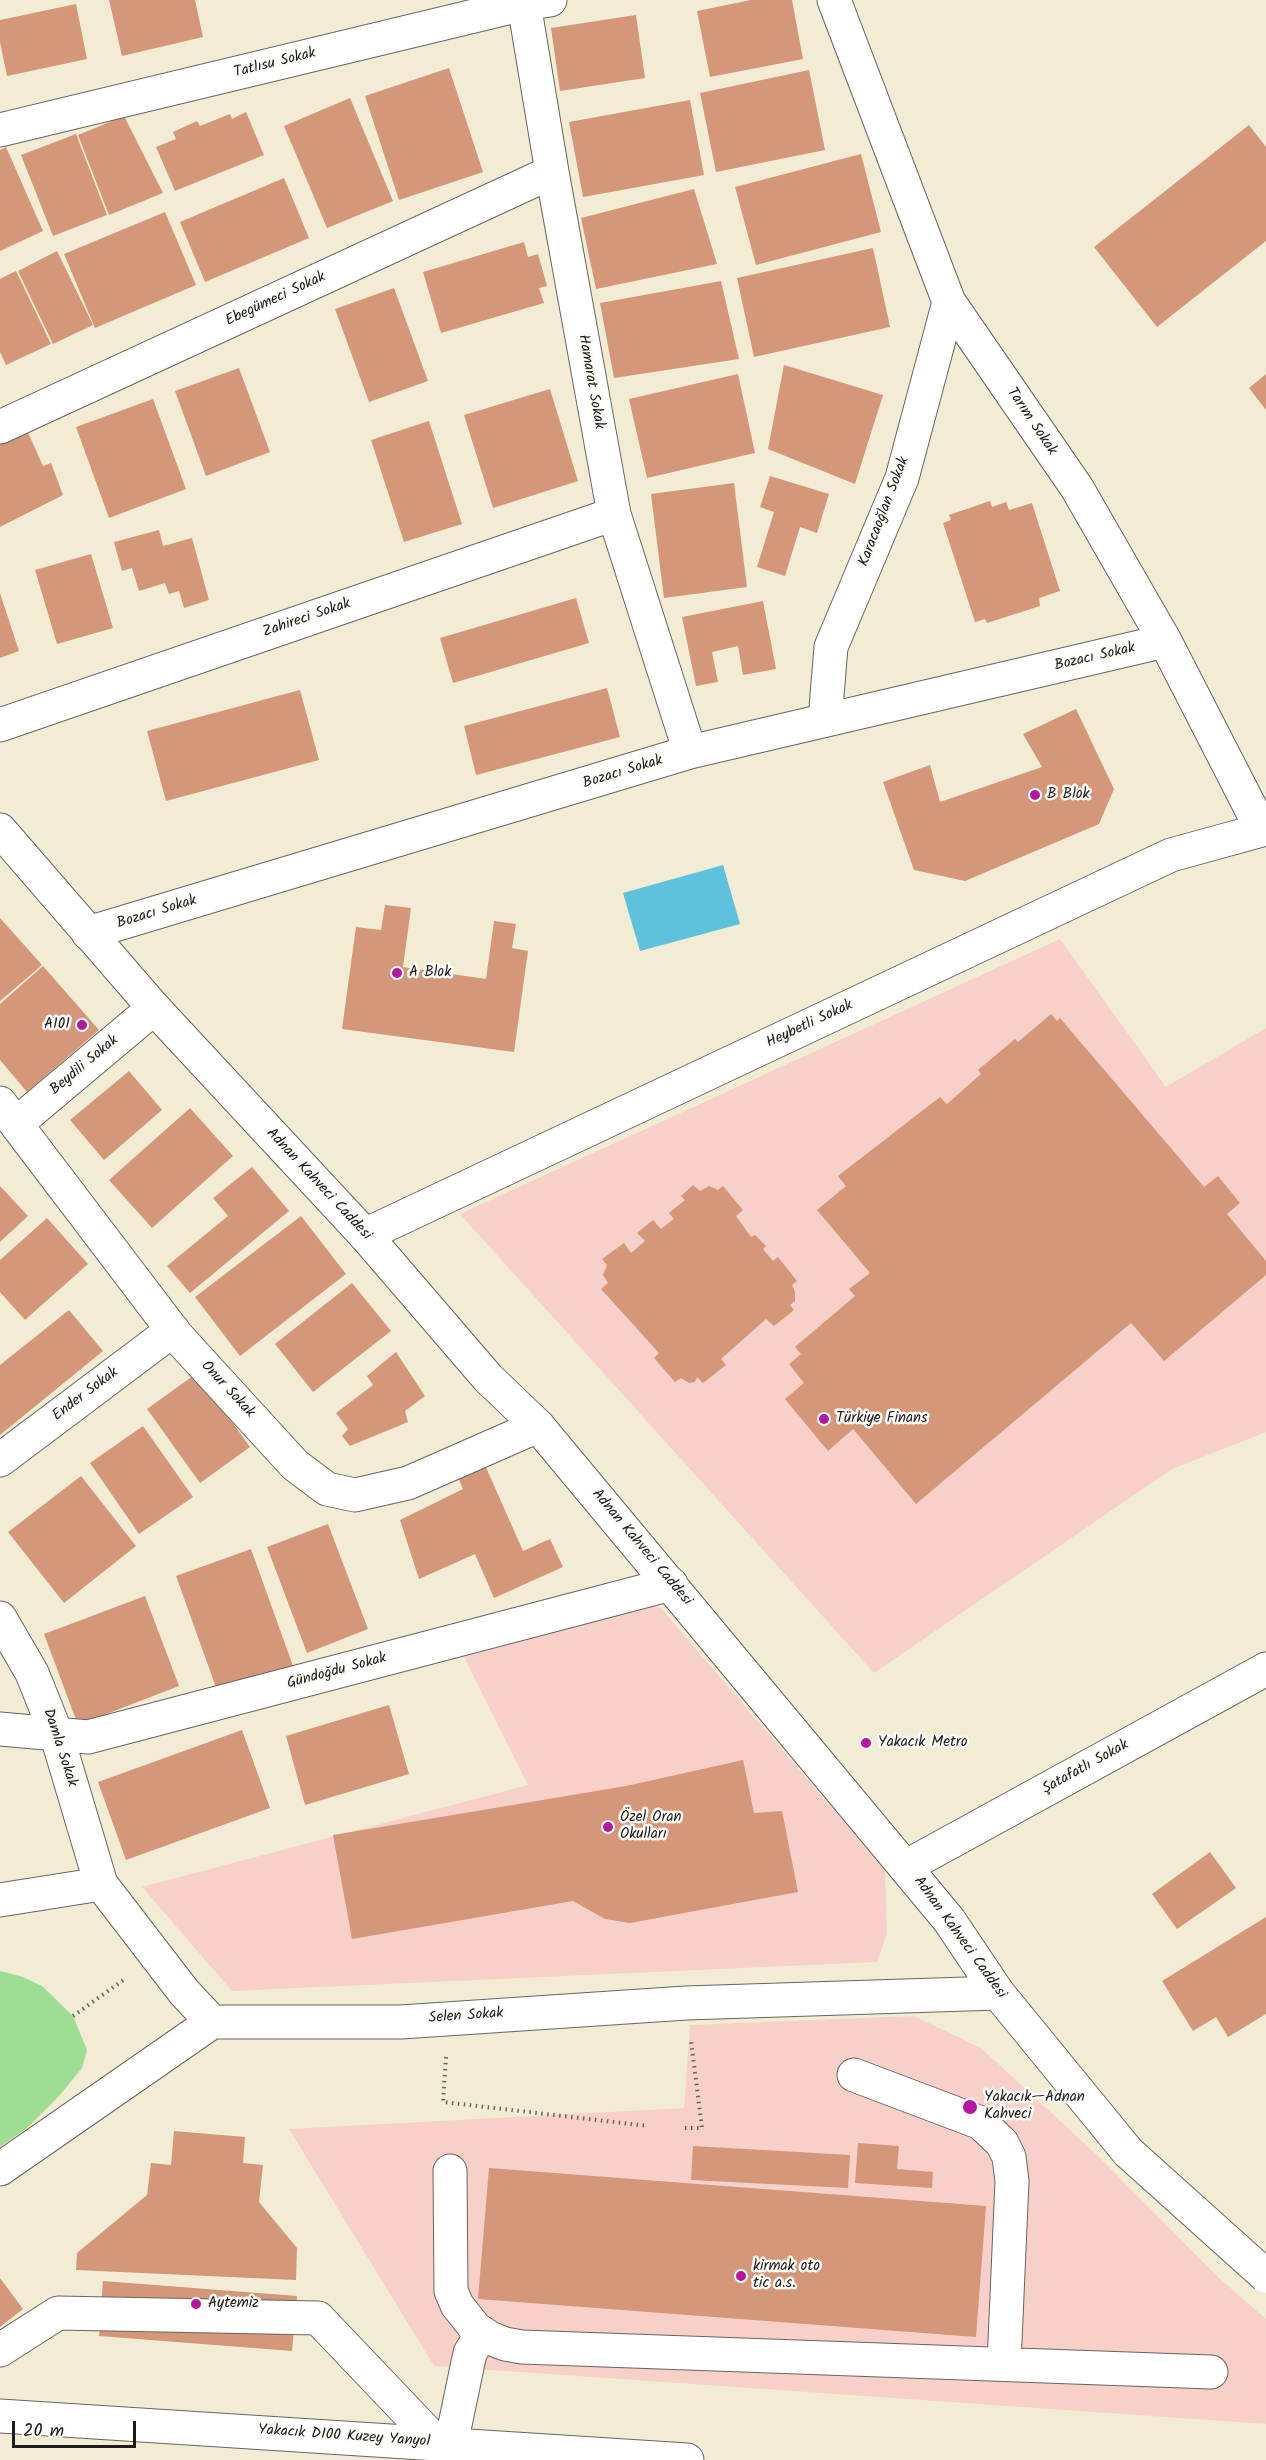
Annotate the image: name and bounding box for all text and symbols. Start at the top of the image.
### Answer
street label: Tatlısu Sokak [232,45,318,83]
street label: Ebegümeci Sokak [223,269,329,331]
street label: Hamarat Sokak [573,333,607,431]
street label: Tarım Sokak [1002,385,1060,459]
street label: Karacaoğlan Sokak [856,455,914,569]
street label: Zahireci Sokak [261,596,353,642]
street label: Bozacı Sokak [1053,640,1137,676]
street label: Bozacı Sokak [581,752,665,794]
place label: B Blok [1047,786,1090,804]
marker: B Blok [1028,788,1042,802]
street label: Bozacı Sokak [115,892,199,934]
place label: A Blok [409,964,451,982]
marker: A Blok [390,966,404,980]
street label: Heybetli Sokak [764,997,856,1053]
place label: A101 [44,1016,70,1034]
marker: A101 [75,1018,89,1032]
street label: Beydili Sokak [47,1032,123,1100]
street label: Adnan Kahveci Caddesi [261,1125,375,1245]
street label: Onur Sokak [196,1358,258,1422]
street label: Ender Sokak [49,1364,123,1426]
place label: Türkiye Finans [836,1410,927,1428]
marker: Türkiye Finans [817,1412,831,1426]
street label: Adnan Kahveci Caddesi [587,1486,695,1610]
street label: Gündoğdu Sokak [285,1650,389,1694]
street label: Damla Sokak [38,1707,80,1789]
place label: Yakacık Metro [878,1734,968,1752]
marker: Yakacık Metro [859,1736,873,1750]
street label: Şatafatlı Sokak [1040,1737,1132,1799]
place label: Özel Oran Okulları [620,1809,681,1844]
marker: Özel Oran Okulları [601,1820,615,1834]
street label: Adnan Kahveci Caddesi [909,1873,1009,2003]
street label: Selen Sokak [428,2005,504,2029]
place label: Yakacık—Adnan Kahveci [984,2089,1085,2124]
marker: Yakacık—Adnan Kahveci [961,2098,979,2116]
place label: kirmak oto tic a.s. [753,2258,820,2293]
marker: kirmak oto tic a.s. [734,2269,748,2283]
place label: Aytemiz [208,2295,259,2313]
marker: Aytemiz [189,2297,203,2311]
scale bar [15,2409,140,2447]
text: 20 m [23,2417,64,2446]
street label: Yakacık D100 Kuzey Yanyol [257,2422,431,2452]

